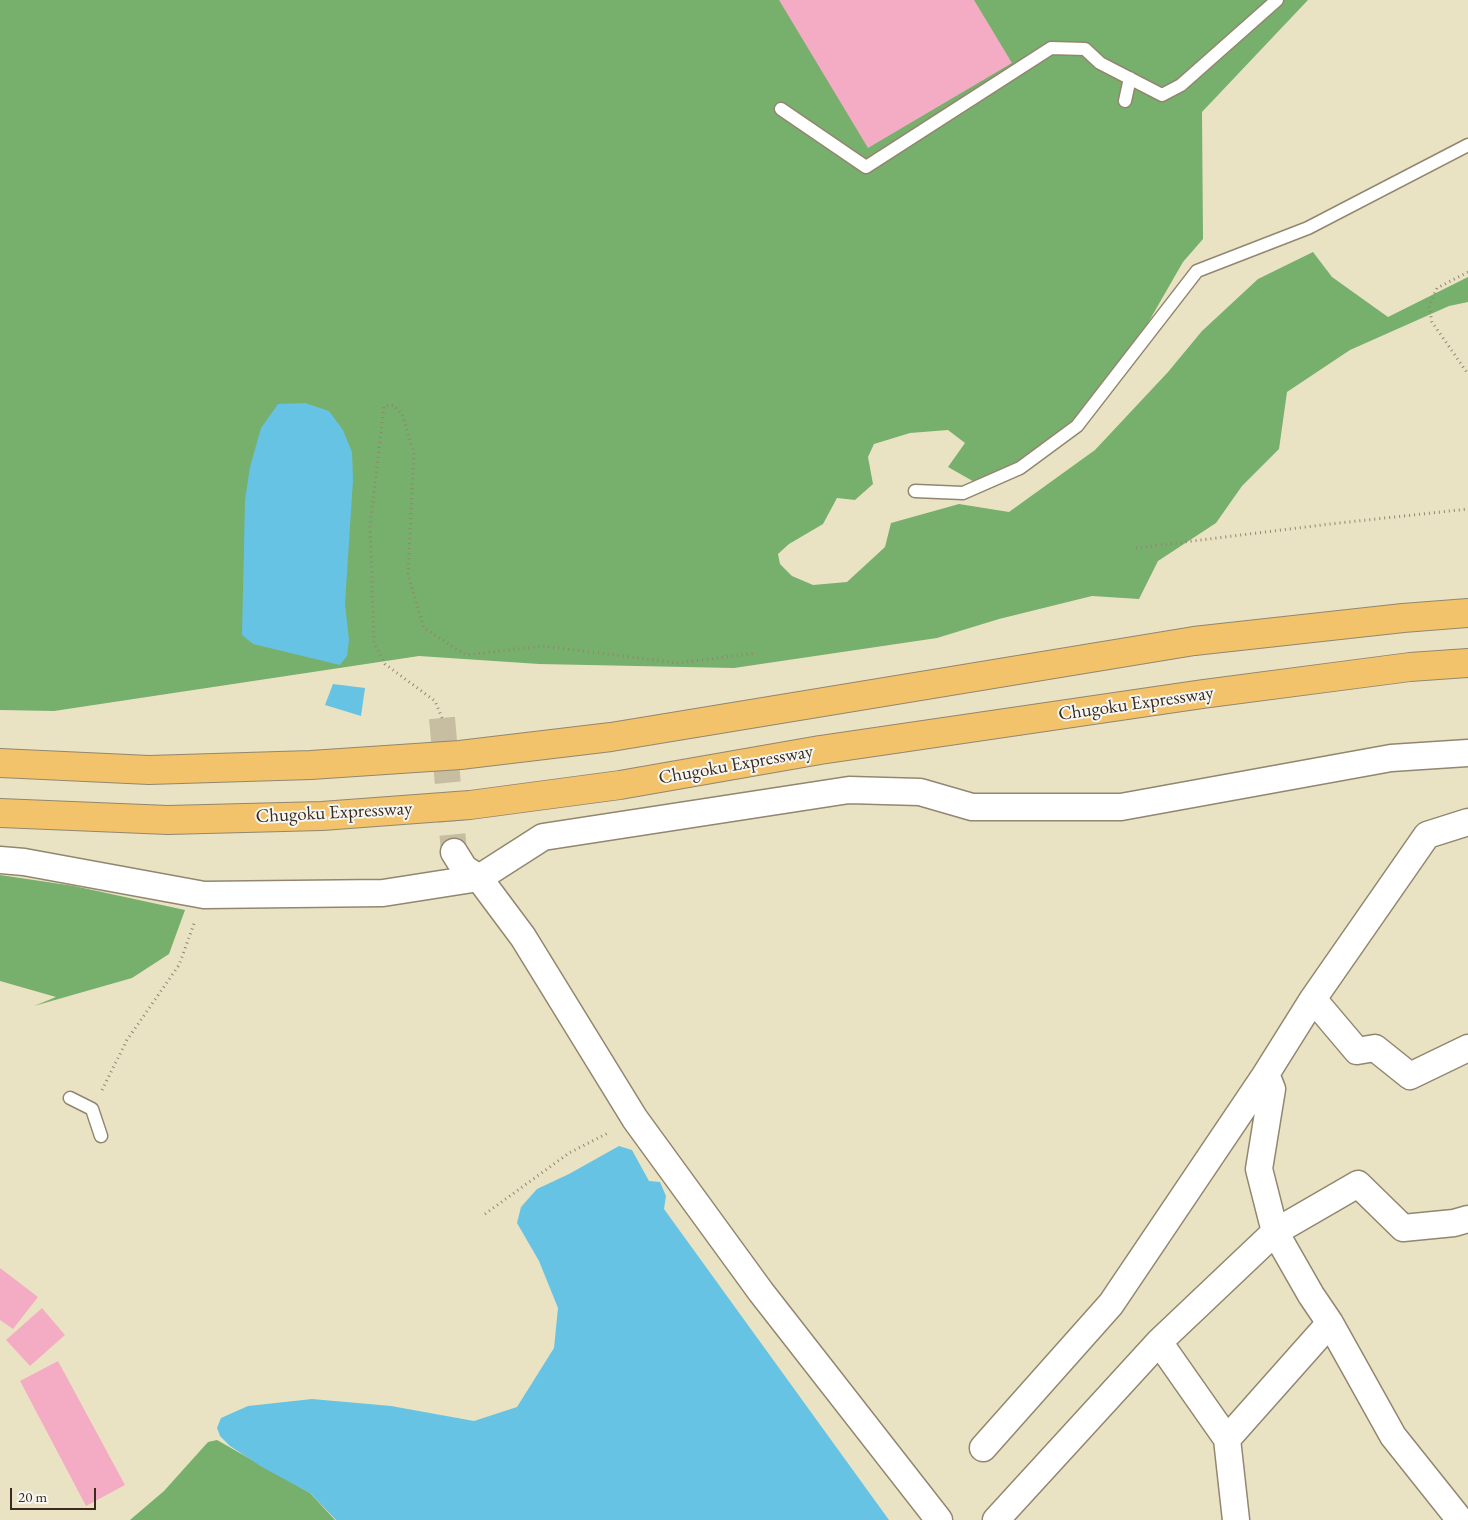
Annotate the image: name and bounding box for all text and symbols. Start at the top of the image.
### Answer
street label: Chugoku Expressway [1057,682,1215,726]
street label: Chugoku Expressway [657,740,815,790]
street label: Chugoku Expressway [255,798,413,828]
scale bar [12,1478,99,1510]
text: 20 m [18,1487,47,1506]

